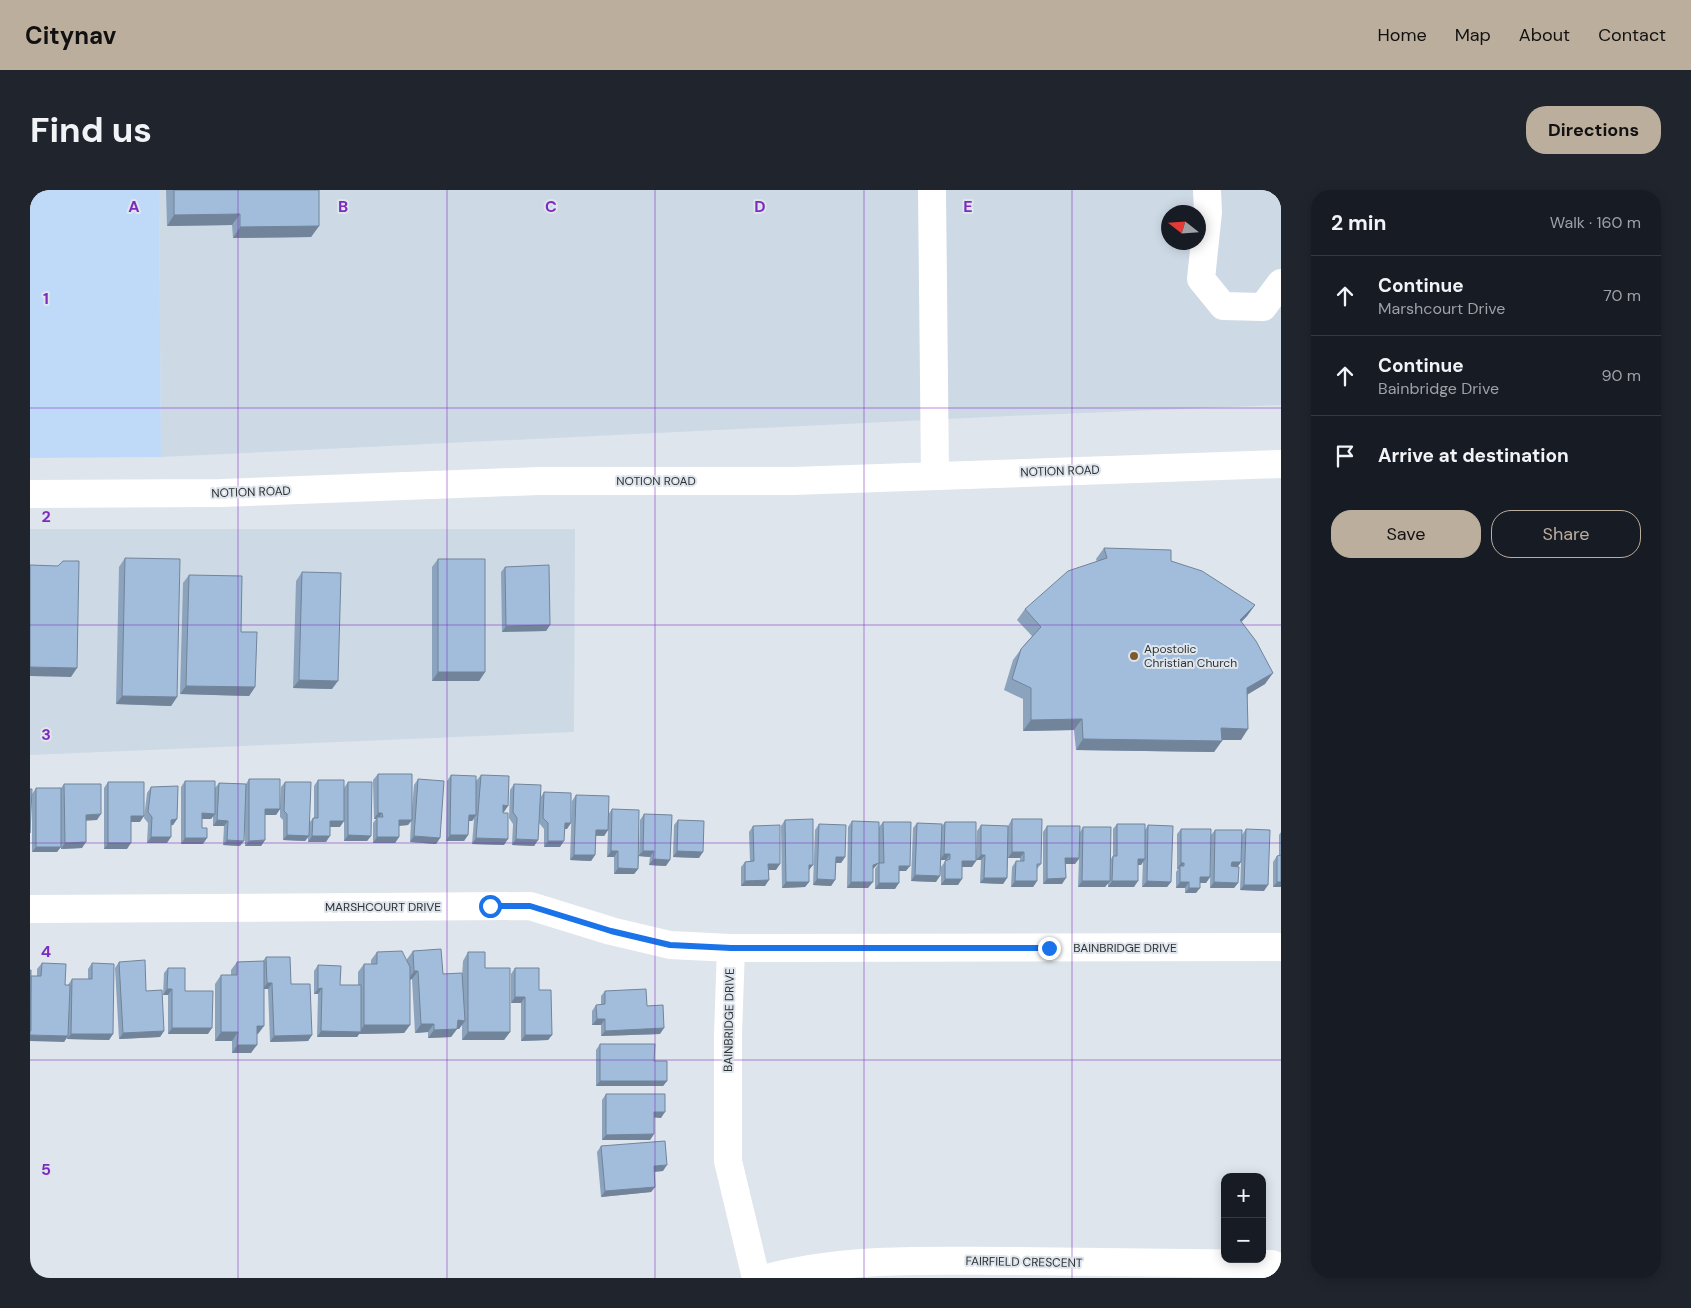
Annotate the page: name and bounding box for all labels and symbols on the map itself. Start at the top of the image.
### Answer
text: A [128,196,140,217]
text: B [338,196,348,217]
text: C [545,196,557,217]
text: D [754,196,766,217]
text: E [963,196,973,217]
north arrow [1161,205,1206,250]
text: 1 [43,288,49,309]
street label: NOTION ROAD [1020,462,1100,480]
street label: NOTION ROAD [616,473,696,489]
street label: NOTION ROAD [211,483,291,501]
text: 2 [41,506,51,527]
place label: Apostolic Christian Church [1144,641,1237,671]
marker: Apostolic Christian Church [1128,650,1140,662]
text: 3 [41,724,51,745]
route start [479,895,502,918]
street label: MARSHCOURT DRIVE [325,899,441,915]
route end [1038,937,1061,960]
street label: BAINBRIDGE DRIVE [1073,940,1177,956]
text: 4 [41,941,51,962]
street label: BAINBRIDGE DRIVE [720,968,738,1072]
text: 5 [41,1159,51,1180]
street label: FAIRFIELD CRESCENT [965,1253,1083,1271]

